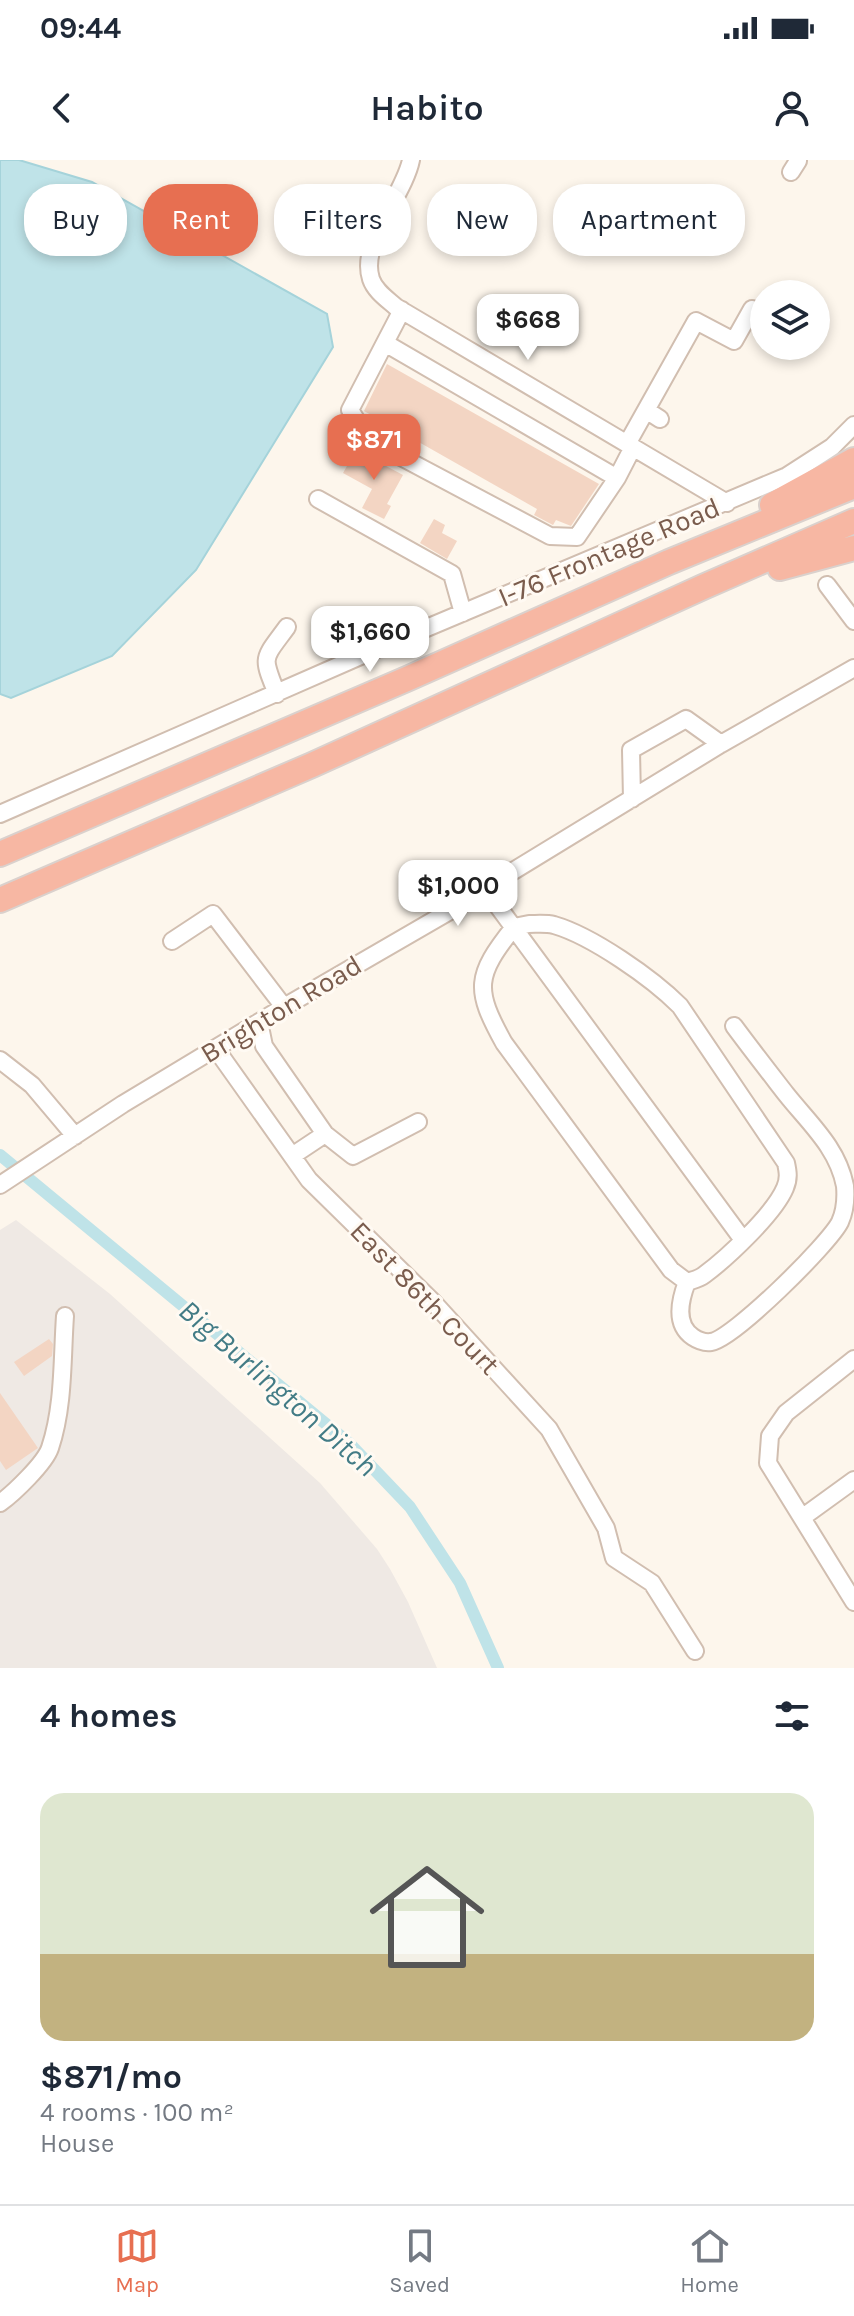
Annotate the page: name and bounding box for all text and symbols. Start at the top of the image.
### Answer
text: 09:44 [40,10,121,46]
icon: back [40,86,84,130]
icon: person [770,86,814,130]
text: Habito [370,87,484,129]
chip: Buy [24,184,127,256]
chip: Rent [143,184,258,256]
chip: Filters [274,184,411,256]
chip: New [427,184,537,256]
chip: Apartment [553,184,745,256]
map controls [750,280,830,360]
button: layers [750,280,830,360]
pin: $668 [481,294,575,362]
text: $668 [495,304,561,335]
pin: $871 [327,414,421,482]
text: $871 [346,424,402,455]
street label: I-76 Frontage Road [493,490,725,614]
pin: $1,660 [305,606,435,674]
text: $1,660 [329,616,411,647]
pin: $1,000 [393,860,523,928]
text: $1,000 [416,870,500,901]
street label: Brighton Road [194,948,368,1070]
street label: East 86th Court [344,1214,506,1382]
water label: Big Burlington Ditch [171,1292,385,1484]
icon: filters [770,1694,814,1738]
text: 4 homes [40,1696,177,1736]
icon: home [355,1845,499,1989]
text: $871/mo [40,2057,182,2097]
text: 4 rooms · 100 m² [40,2097,234,2128]
text: House [40,2128,114,2159]
tab: Map [115,2224,159,2298]
tab: Saved [389,2224,450,2298]
tab: Home [680,2224,739,2298]

